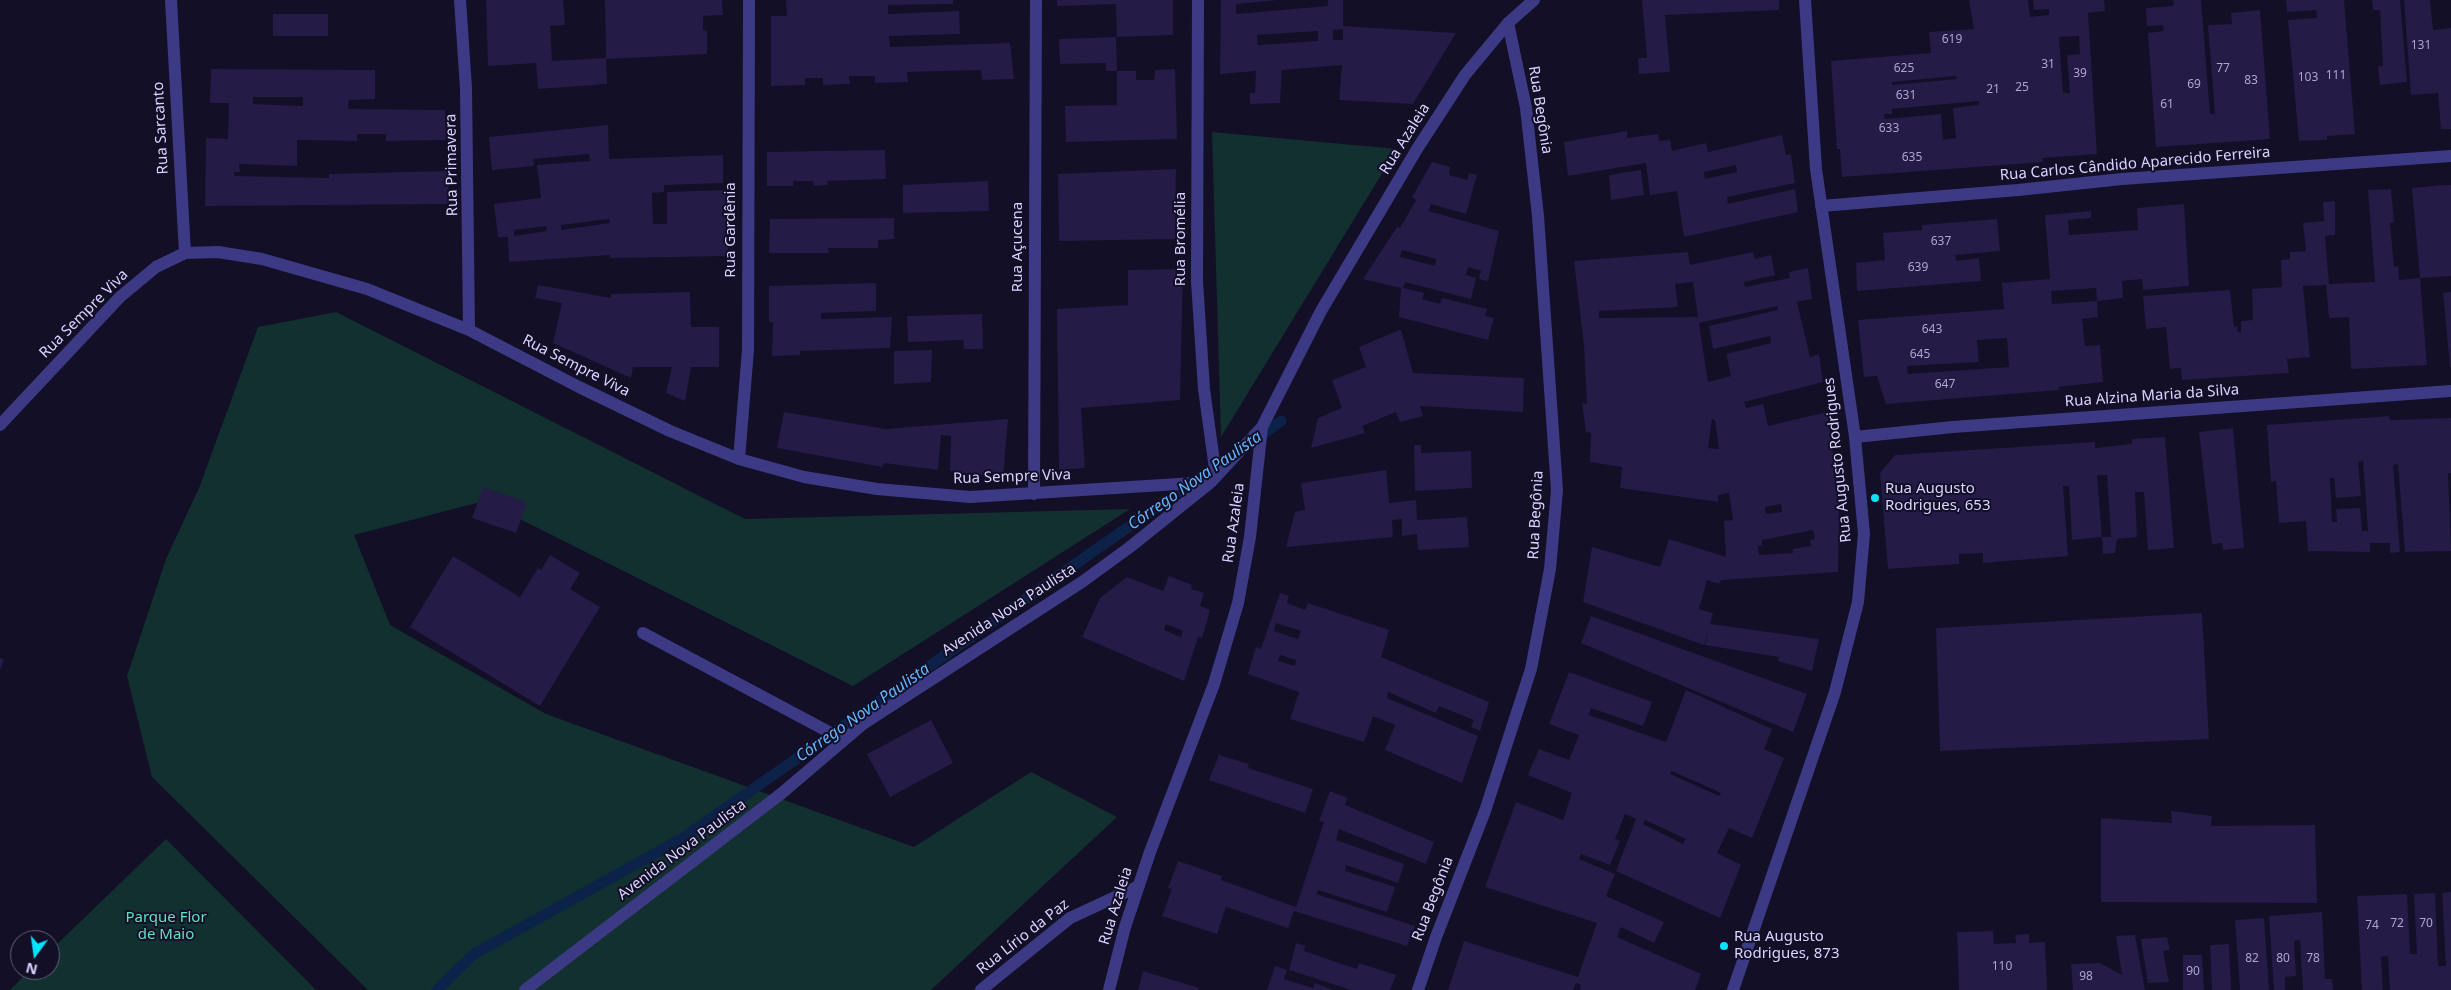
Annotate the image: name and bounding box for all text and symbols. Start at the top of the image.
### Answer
house number: 619 [1942,33,1962,47]
house number: 131 [2411,39,2431,53]
house number: 31 [2041,58,2055,72]
house number: 625 [1894,62,1914,76]
house number: 77 [2216,62,2230,76]
street label: Rua Begônia [1524,65,1556,155]
house number: 39 [2073,67,2087,81]
house number: 111 [2326,69,2346,83]
house number: 103 [2298,71,2318,85]
house number: 83 [2244,74,2258,88]
house number: 69 [2187,78,2201,92]
street label: Rua Sarcanto [150,81,172,175]
house number: 25 [2015,81,2029,95]
house number: 21 [1986,83,2000,97]
house number: 631 [1896,89,1916,103]
house number: 61 [2160,98,2174,112]
street label: Rua Azaleia [1376,100,1434,178]
street label: Rua Primavera [442,113,462,217]
house number: 633 [1879,122,1899,136]
street label: Rua Carlos Cândido Aparecido Ferreira [1999,143,2271,185]
house number: 635 [1902,151,1922,165]
street label: Rua Gardênia [722,182,740,278]
street label: Rua Bromélia [1172,192,1190,286]
street label: Rua Açucena [1009,202,1027,292]
house number: 637 [1931,235,1951,249]
house number: 639 [1908,261,1928,275]
street label: Rua Sempre Viva [36,266,132,362]
house number: 643 [1922,323,1942,337]
street label: Rua Sempre Viva [519,331,633,401]
house number: 645 [1910,348,1930,362]
street label: Rua Augusto Rodrigues [1820,377,1856,543]
house number: 647 [1935,378,1955,392]
street label: Rua Alzina Maria da Silva [2064,381,2240,411]
water label: Córrego Nova Paulista [1124,428,1266,534]
street label: Rua Sempre Viva [953,466,1071,488]
street label: Rua Begônia [1525,470,1547,560]
place label: Rua Augusto Rodrigues, 653 [1885,480,1990,515]
street label: Rua Azaleia [1219,482,1249,564]
marker: Rua Augusto Rodrigues, 653 [1869,492,1881,504]
street label: Avenida Nova Paulista [939,560,1079,660]
water label: Córrego Nova Paulista [792,660,934,766]
street label: Avenida Nova Paulista [614,796,750,904]
street label: Rua Begônia [1409,854,1457,944]
street label: Rua Azaleia [1096,865,1136,947]
street label: Rua Lírio da Paz [973,896,1073,978]
park label: Parque Flor de Maio [125,909,207,944]
house number: 72 [2390,917,2404,931]
house number: 70 [2419,917,2433,931]
house number: 74 [2365,919,2379,933]
place label: Rua Augusto Rodrigues, 873 [1734,928,1839,963]
north arrow [10,930,60,980]
marker: Rua Augusto Rodrigues, 873 [1718,940,1730,952]
house number: 82 [2245,952,2259,966]
house number: 80 [2276,952,2290,966]
house number: 78 [2306,952,2320,966]
text: N [24,958,39,980]
house number: 110 [1992,960,2012,974]
house number: 90 [2186,965,2200,979]
house number: 98 [2079,970,2093,984]

